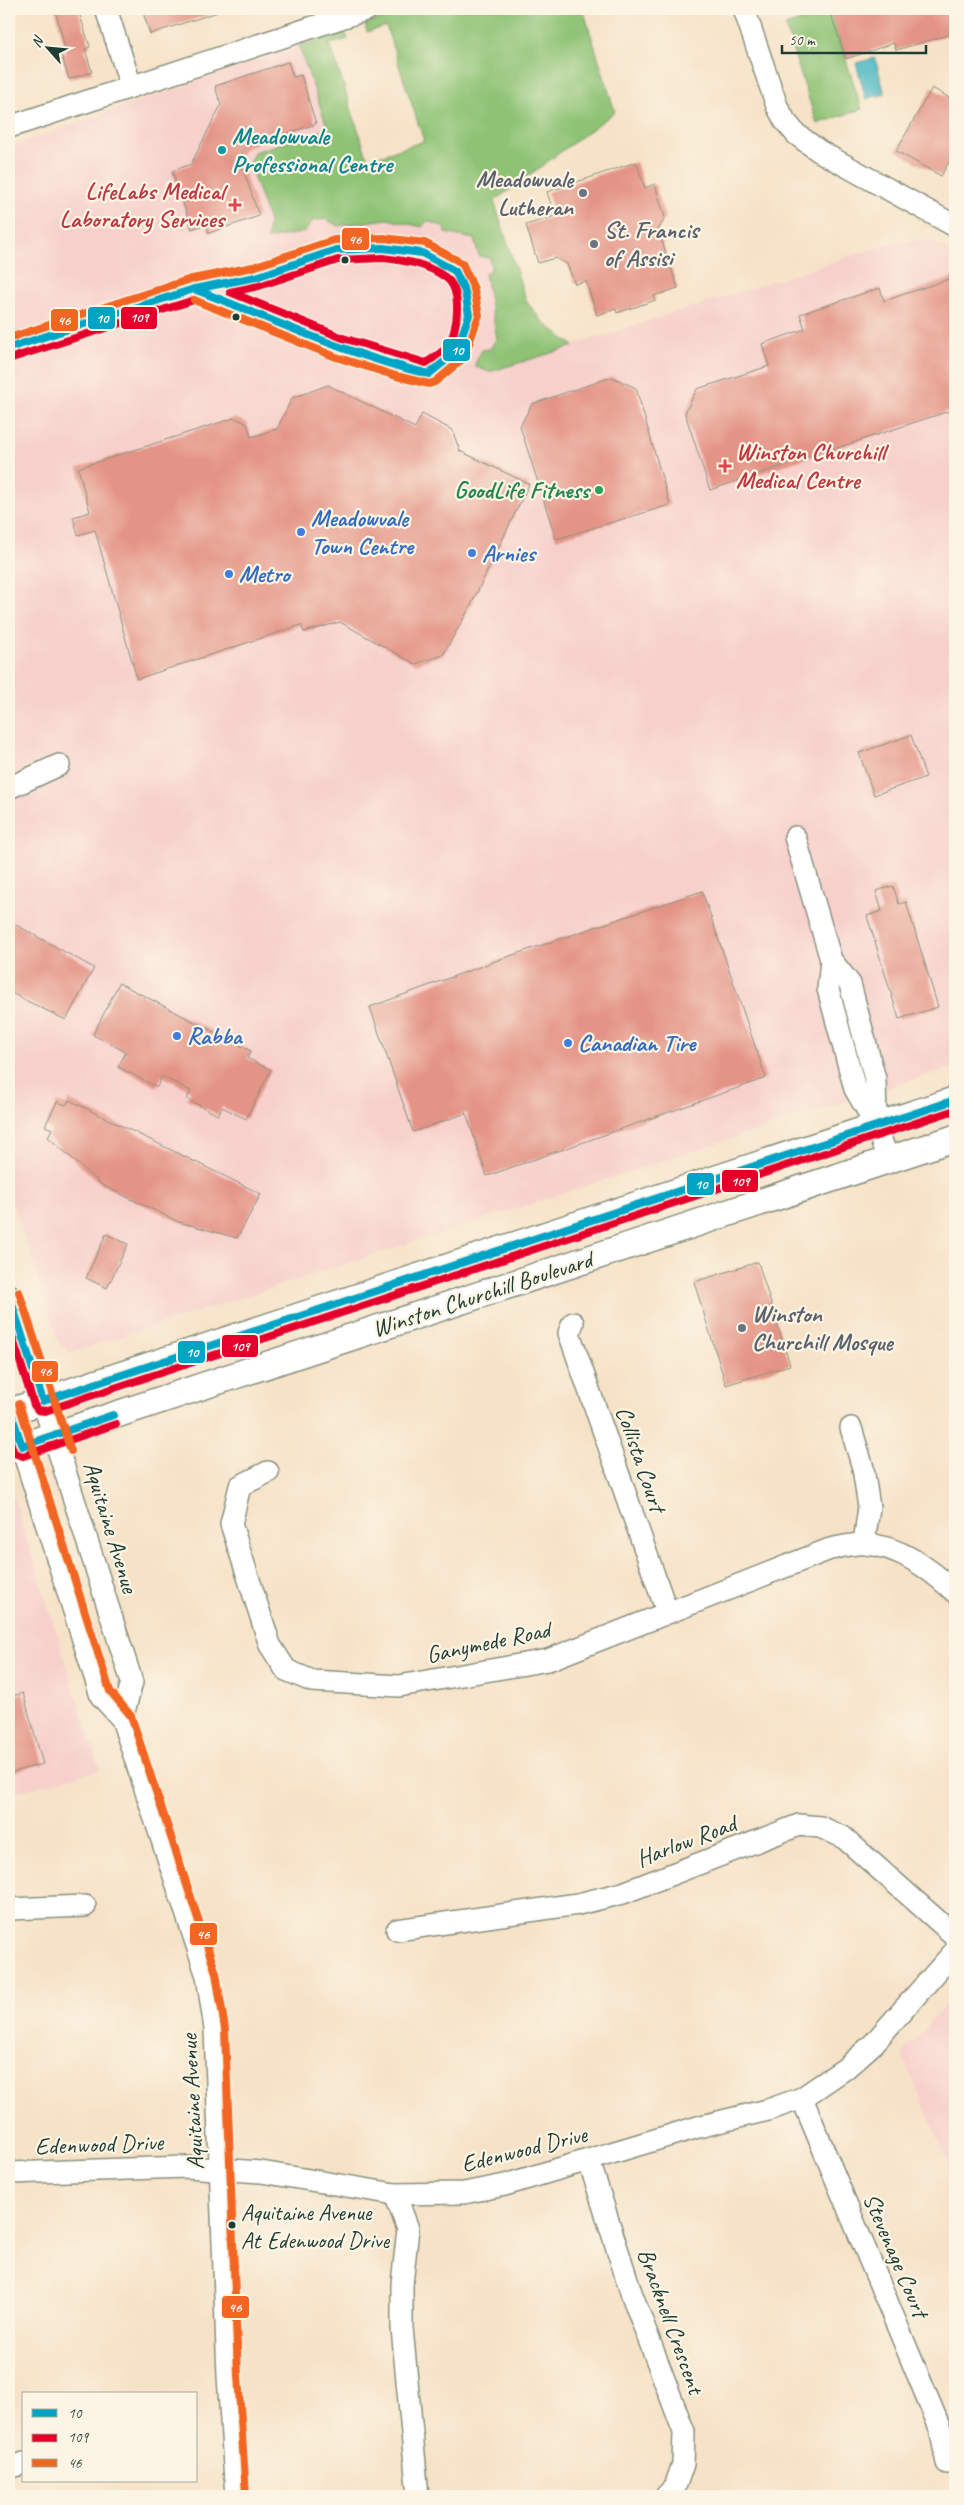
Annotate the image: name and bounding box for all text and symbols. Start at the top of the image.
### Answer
north arrow [22,22,72,72]
scale bar [782,22,925,54]
text: 50 m [789,31,816,50]
text: N [27,33,47,50]
place label: Meadowvale Professional Centre [232,121,394,179]
marker: Meadowvale Professional Centre [216,144,228,156]
place label: Meadowvale Lutheran [476,164,575,222]
place label: LifeLabs Medical Laboratory Services [60,176,229,234]
marker: Meadowvale Lutheran [577,187,589,199]
marker: LifeLabs Medical Laboratory Services [228,198,242,212]
place label: St. Francis of Assisi [604,215,701,273]
line badge: 46 [341,227,370,251]
text: 46 [349,231,363,248]
marker: St. Francis of Assisi [588,238,600,250]
unlabelled marker [340,255,350,265]
line badge: 10 [87,306,116,330]
line badge: 109 [120,306,158,330]
line badge: 46 [50,308,79,332]
text: 109 [130,309,150,326]
text: 10 [96,310,110,327]
text: 46 [58,312,72,329]
unlabelled marker [231,312,241,322]
line badge: 10 [442,338,471,362]
text: 10 [451,342,465,359]
place label: Winston Churchill Medical Centre [736,437,889,495]
marker: Winston Churchill Medical Centre [718,459,732,473]
place label: GoodLife Fitness [454,475,592,505]
marker: GoodLife Fitness [593,484,605,496]
place label: Meadowvale Town Centre [311,503,415,561]
marker: Meadowvale Town Centre [295,526,307,538]
place label: Arnies [482,538,537,568]
marker: Arnies [466,547,478,559]
place label: Metro [239,559,292,589]
marker: Metro [223,568,235,580]
place label: Rabba [187,1021,244,1051]
place label: Canadian Tire [578,1028,697,1058]
marker: Rabba [171,1030,183,1042]
marker: Canadian Tire [562,1037,574,1049]
line badge: 109 [721,1169,759,1193]
line badge: 10 [686,1172,715,1196]
text: 109 [731,1173,751,1190]
text: 10 [695,1176,709,1193]
street label: Winston Churchill Boulevard [368,1243,599,1344]
place label: Winston Churchill Mosque [752,1299,894,1357]
marker: Winston Churchill Mosque [736,1322,748,1334]
line badge: 109 [221,1334,259,1358]
text: 109 [231,1338,251,1355]
line badge: 10 [177,1340,206,1364]
text: 10 [186,1344,200,1361]
line badge: 46 [31,1360,59,1383]
text: 46 [39,1363,53,1380]
street label: Collista Court [609,1402,674,1519]
street label: Aquitaine Avenue [77,1458,146,1598]
street label: Ganymede Road [423,1614,556,1670]
street label: Harlow Road [632,1807,743,1874]
line badge: 46 [189,1922,218,1946]
text: 46 [197,1926,211,1943]
street label: Aquitaine Avenue [173,2031,211,2171]
street label: Edenwood Drive [458,2118,592,2179]
street label: Edenwood Drive [34,2127,166,2161]
street label: Stevenage Court [856,2189,937,2324]
place label: Aquitaine Avenue At Edenwood Drive [241,2198,390,2255]
marker: Aquitaine Avenue At Edenwood Drive [227,2220,237,2230]
street label: Bracknell Crescent [631,2244,712,2400]
line badge: 46 [221,2295,250,2319]
text: 46 [229,2299,243,2316]
legend [22,2392,198,2482]
text: 10 [68,2404,83,2423]
text: 109 [68,2428,90,2447]
text: 46 [68,2454,83,2473]

